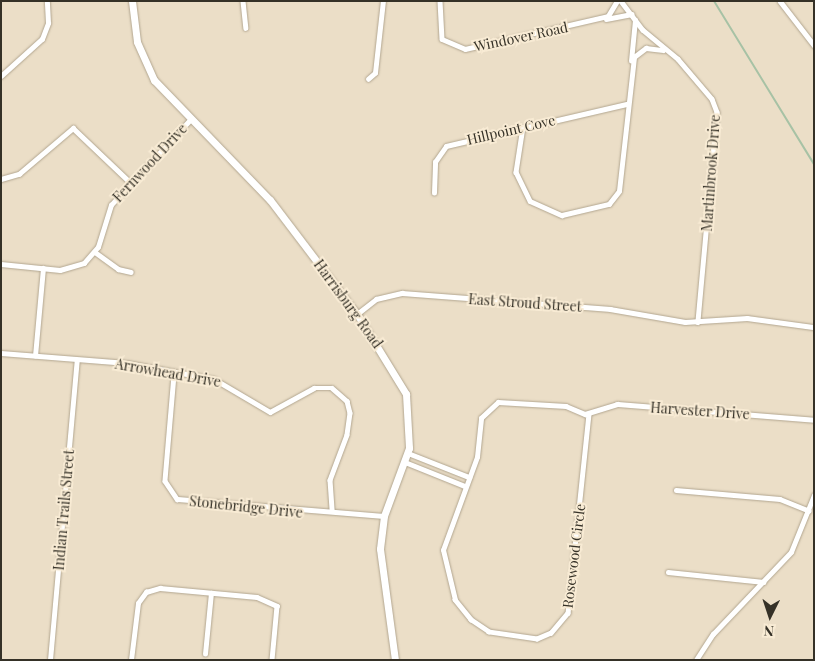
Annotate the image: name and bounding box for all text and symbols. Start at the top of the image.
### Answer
street label: Windover Road [472,19,570,55]
street label: Hillpoint Cove [465,112,557,148]
street label: Martinbrook Drive [699,114,723,232]
street label: Fernwood Drive [109,120,191,206]
street label: Harrisburg Road [310,256,386,352]
street label: East Stroud Street [468,291,582,315]
street label: Arrowhead Drive [114,355,222,391]
street label: Harvester Drive [650,399,750,423]
street label: Indian Trails Street [50,449,78,571]
street label: Stonebridge Drive [188,493,304,521]
street label: Rosewood Circle [559,503,589,609]
north arrow [745,591,795,641]
text: N [763,622,775,641]

